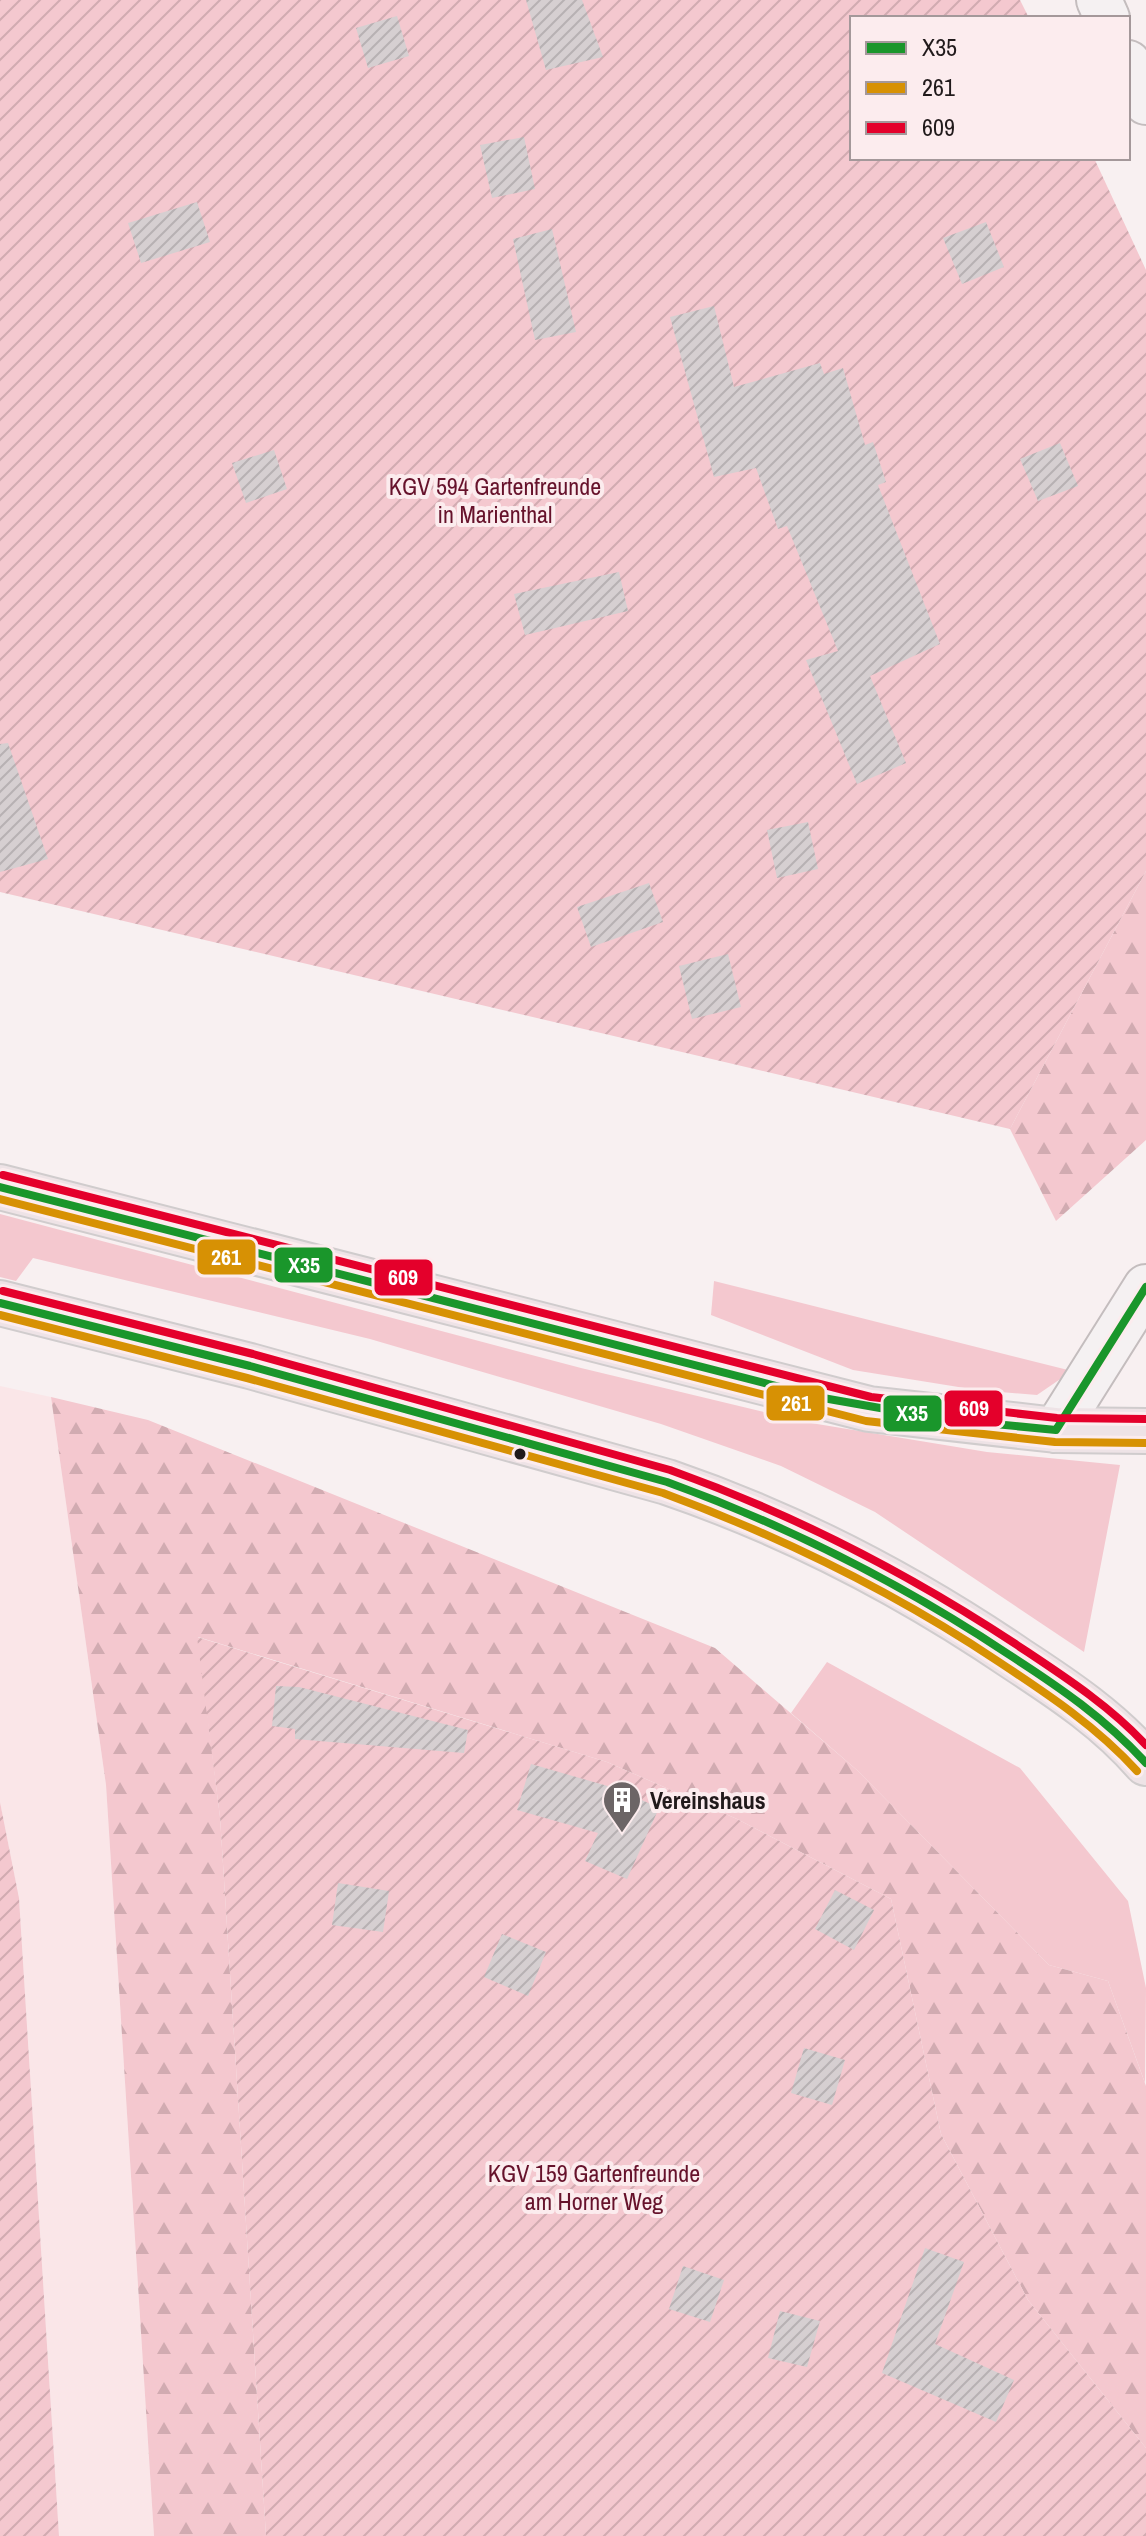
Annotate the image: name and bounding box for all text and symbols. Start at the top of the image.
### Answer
legend [850,16,1130,160]
text: X35 [922,31,957,63]
text: 261 [922,71,955,103]
text: 609 [922,111,955,143]
park label: KGV 594 Gartenfreunde in Marienthal [389,470,601,530]
line badge: 261 [196,1238,257,1276]
text: 261 [211,1242,242,1272]
line badge: X35 [273,1246,334,1284]
text: X35 [288,1250,320,1280]
line badge: 609 [373,1258,434,1297]
text: 609 [388,1262,418,1292]
line badge: 261 [765,1384,826,1422]
text: 261 [781,1388,812,1418]
line badge: 609 [943,1389,1004,1428]
text: 609 [959,1393,989,1423]
line badge: X35 [882,1394,943,1433]
text: X35 [896,1398,928,1428]
unlabelled marker [512,1446,528,1462]
building icon: Vereinshaus [601,1779,643,1834]
place label: Vereinshaus [650,1784,766,1816]
park label: KGV 159 Gartenfreunde am Horner Weg [488,2157,700,2217]

